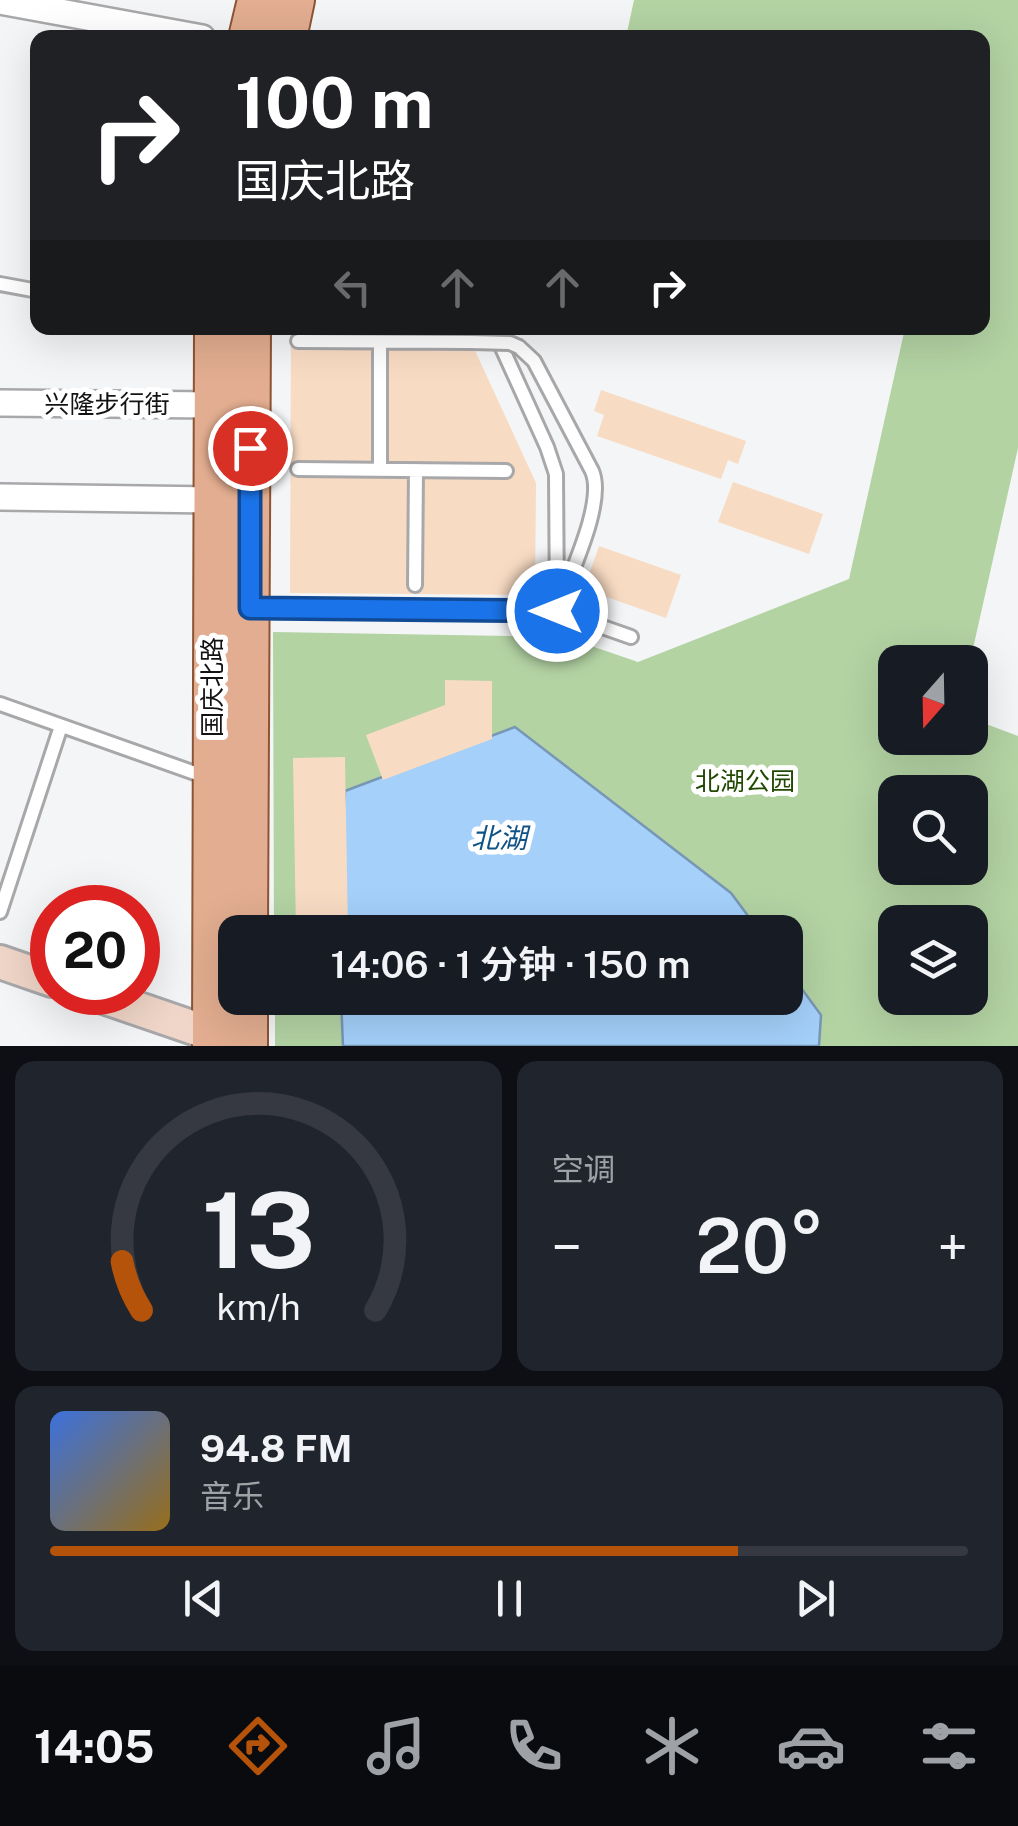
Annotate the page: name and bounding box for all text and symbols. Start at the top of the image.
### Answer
text: 100 m [235,61,433,144]
icon: right [70,70,200,200]
text: 国庆北路 [235,154,415,207]
icon: left [325,260,380,315]
icon: ahead [430,260,485,315]
icon: ahead [535,260,590,315]
icon: right [640,260,695,315]
street label: 兴隆步行街 [44,389,170,419]
pin [208,406,293,491]
icon: arrive [223,421,278,476]
position arrow [505,559,609,663]
street label: 国庆北路 [197,637,227,737]
north arrow [878,645,988,755]
map controls [878,645,988,1015]
park label: 北湖公园 [695,766,795,796]
button: search [878,775,988,885]
water label: 北湖 [471,821,531,854]
speed limit sign: 20 [30,885,160,1015]
button: layers [878,905,988,1015]
text: 14:06 · 1 分钟 · 150 m [331,942,690,987]
text: 空调 [552,1151,616,1188]
text: 13 [201,1169,315,1291]
text: 20° [695,1202,824,1290]
text: − [552,1215,582,1279]
text: + [937,1215,968,1279]
text: km/h [216,1286,300,1328]
text: 94.8 FM [200,1426,352,1471]
text: 音乐 [200,1478,264,1515]
icon: previous [176,1571,231,1626]
icon: pause [482,1571,537,1626]
icon: next [788,1571,843,1626]
icon: directions [223,1711,293,1781]
icon: music [361,1711,431,1781]
icon: phone [499,1711,569,1781]
icon: climate [637,1711,707,1781]
icon: car [776,1711,846,1781]
icon: filters [914,1711,984,1781]
text: 14:05 [34,1720,154,1773]

